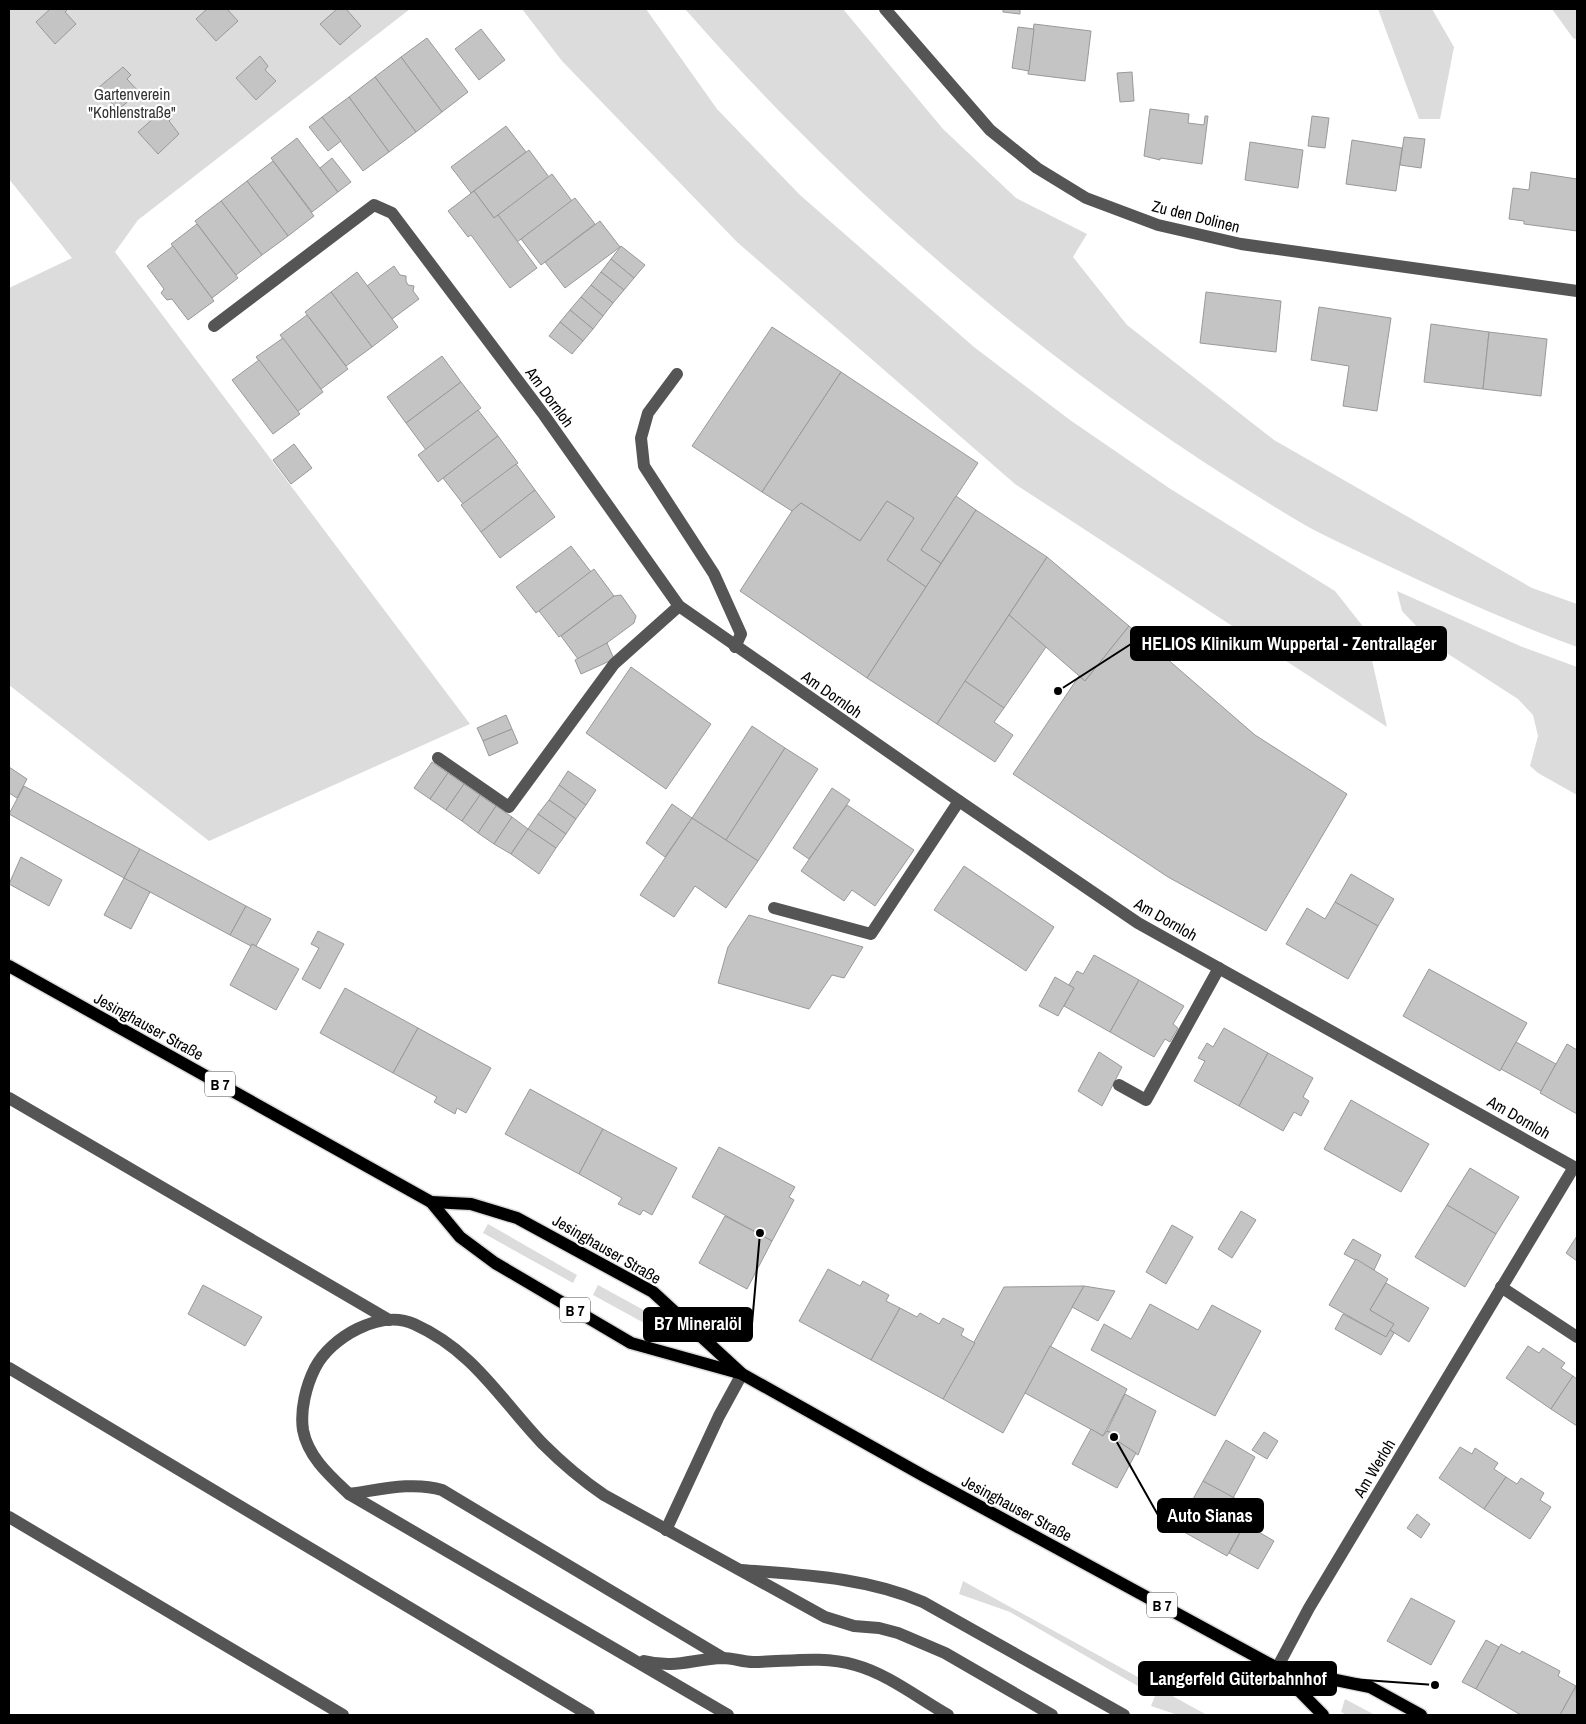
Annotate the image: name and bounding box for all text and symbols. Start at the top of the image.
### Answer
park label: Gartenverein "Kohlenstraße" [88,83,176,123]
street label: Zu den Dolinen [1150,194,1242,238]
street label: Am Dornloh [520,362,579,431]
callout: HELIOS Klinikum Wuppertal - Zentrallager [1131,627,1446,660]
text: HELIOS Klinikum Wuppertal - Zentrallager [1141,631,1437,656]
street label: Am Dornloh [797,665,867,723]
street label: Am Dornloh [1130,892,1201,946]
street label: Jesinghauser Straße [90,987,208,1065]
road number: B 7 [205,1072,235,1096]
street label: Am Dornloh [1483,1090,1554,1144]
street label: Jesinghauser Straße [549,1209,665,1289]
road number: B 7 [560,1298,590,1322]
callout: B7 Mineralöl [644,1308,752,1341]
text: B7 Mineralöl [654,1311,742,1336]
street label: Am Werloh [1347,1435,1400,1502]
street label: Jesinghauser Straße [958,1470,1076,1546]
callout: Auto Sianas [1158,1499,1263,1532]
text: Auto Sianas [1167,1503,1253,1528]
road number: B 7 [1147,1592,1177,1618]
callout: Langerfeld Güterbahnhof [1139,1662,1336,1695]
text: Langerfeld Güterbahnhof [1149,1666,1327,1691]

